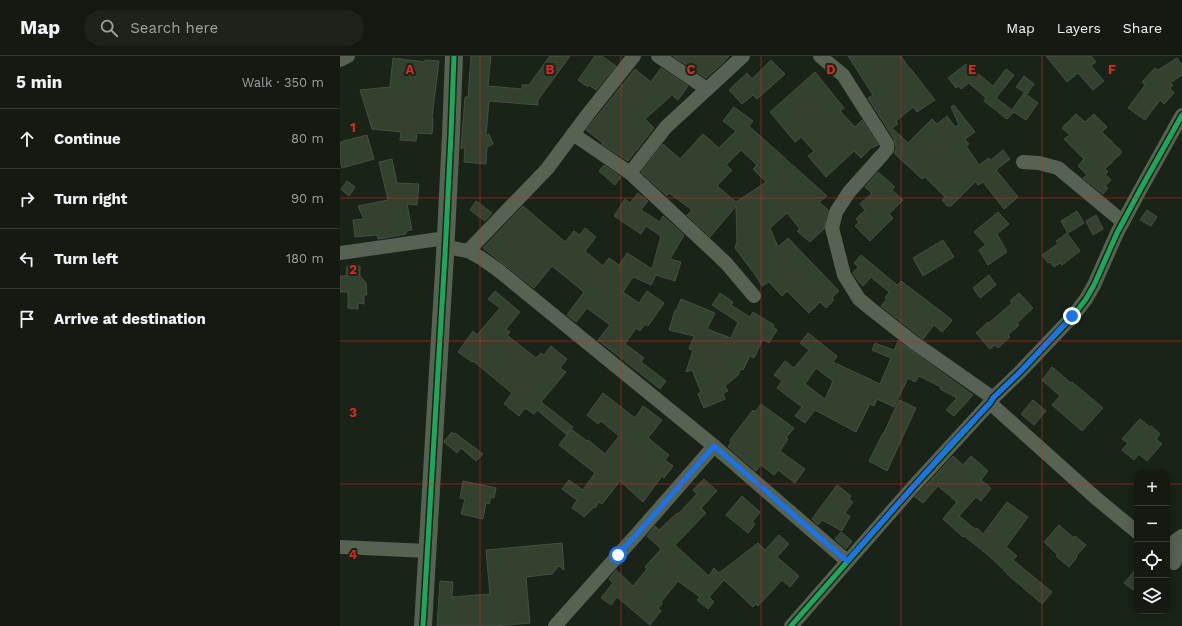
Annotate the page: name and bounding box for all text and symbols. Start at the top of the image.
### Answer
search box [84,10,364,46]
text: Map [20,16,60,39]
icon: search [98,17,120,39]
text: Search here [130,19,218,37]
text: Map [1006,20,1035,36]
text: Layers [1057,20,1101,36]
text: Share [1123,20,1162,36]
text: A [406,62,415,77]
text: B [546,62,555,77]
text: C [687,62,696,77]
text: D [826,62,836,77]
text: E [968,62,976,77]
text: F [1108,62,1116,77]
text: 5 min [16,72,62,92]
text: Walk · 350 m [242,75,324,90]
text: 1 [350,120,356,135]
icon: ahead [16,128,38,150]
text: Continue [54,130,121,148]
text: 80 m [291,131,324,146]
icon: right [16,188,38,210]
text: Turn right [54,190,127,208]
text: 90 m [291,191,324,206]
icon: left [16,248,38,270]
text: Turn left [54,250,118,268]
text: 180 m [286,251,324,266]
text: 2 [349,262,357,277]
route end [1063,307,1081,325]
icon: arrive [16,308,38,330]
text: Arrive at destination [54,310,206,328]
text: 3 [349,405,357,420]
map controls [1134,470,1170,614]
button: + [1134,470,1170,506]
button: − [1134,506,1170,542]
button: locate [1134,542,1170,578]
route start [609,546,627,564]
text: 4 [349,547,358,562]
button: layers [1134,578,1170,614]

